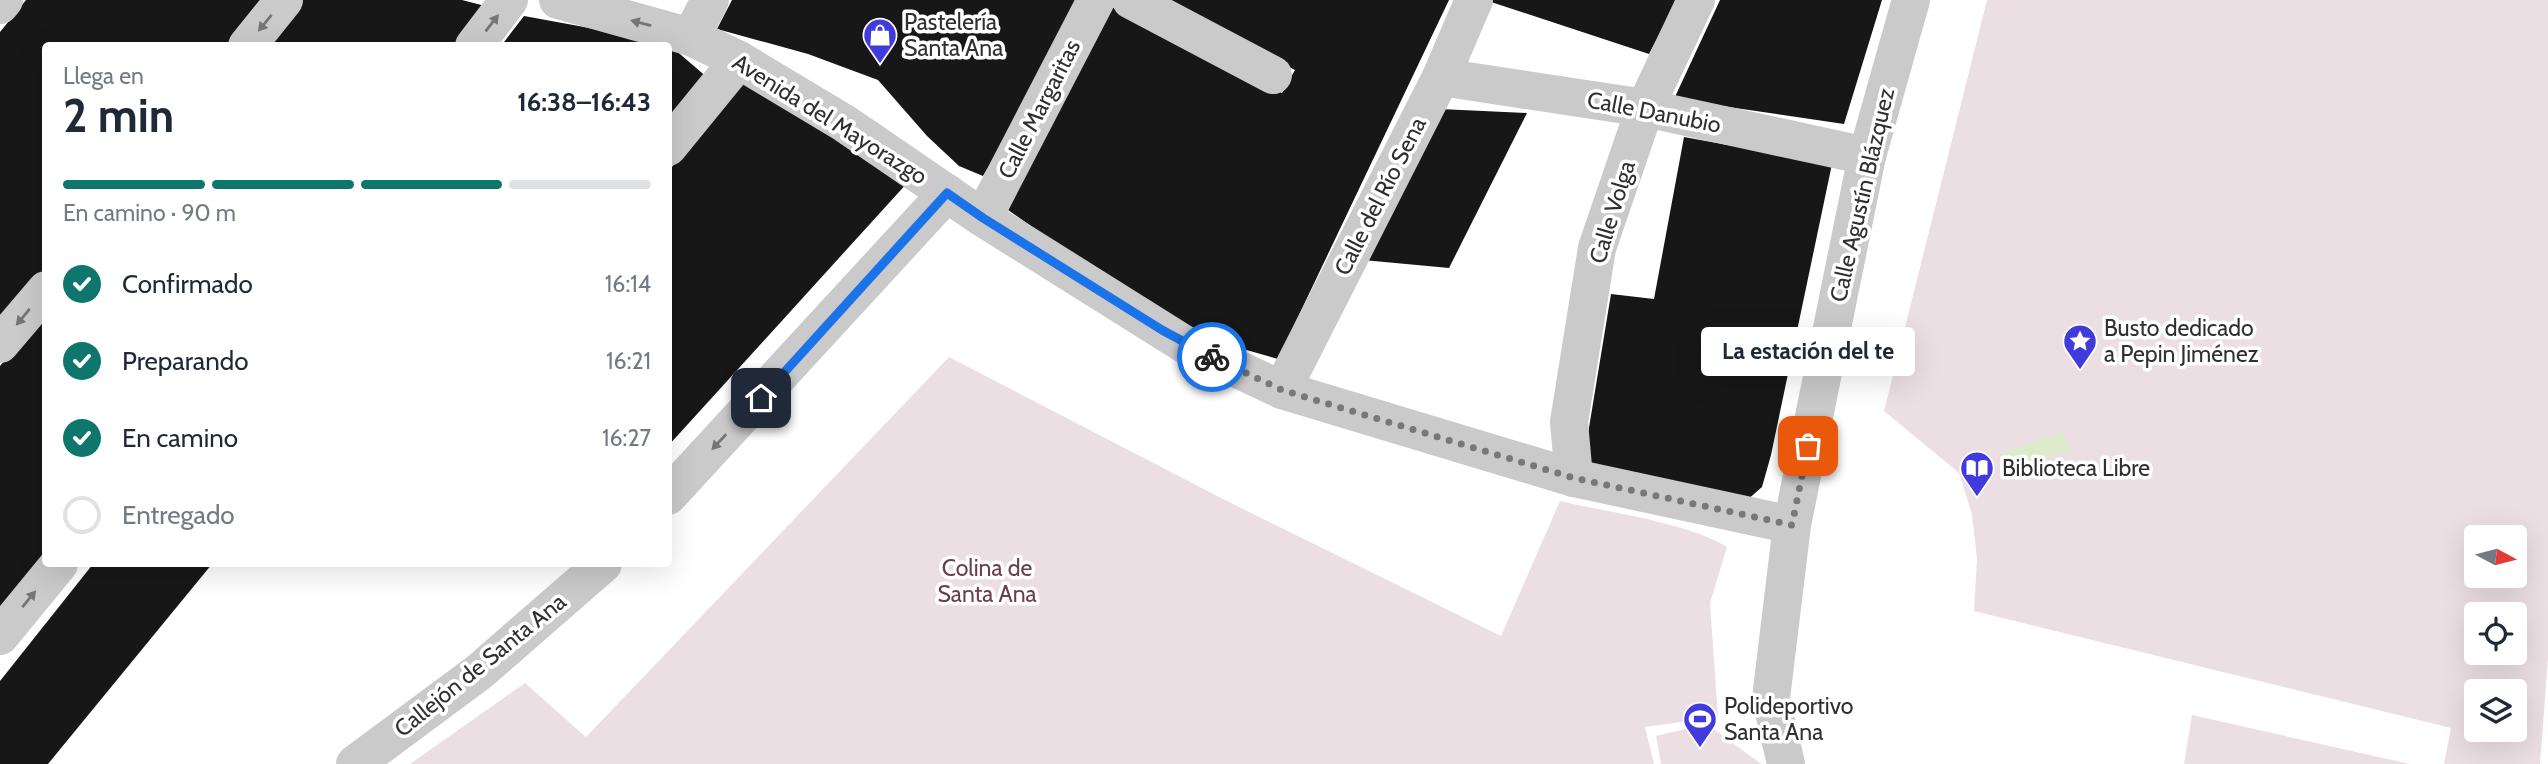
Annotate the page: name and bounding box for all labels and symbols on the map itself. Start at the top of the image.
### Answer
place label: Pastelería Santa Ana [904,8,1003,62]
one-way arrow [258,13,273,31]
one-way arrow [484,14,499,32]
shop icon: Pastelería Santa Ana [861,16,899,65]
one-way arrow [630,17,652,28]
street label: Calle Margaritas [992,35,1086,183]
street label: Avenida del Mayorazgo [728,48,932,190]
street label: Calle Danubio [1585,85,1723,139]
street label: Calle Agustín Blázquez [1824,85,1900,305]
street label: Calle del Río Sena [1328,112,1432,280]
street label: Calle Volga [1583,157,1641,267]
one-way arrow [16,309,31,326]
place label: Busto dedicado a Pepin Jiménez [2104,314,2259,368]
courier [1177,322,1247,392]
place icon: Busto dedicado a Pepin Jiménez [2061,322,2099,371]
callout: La estación del te [1701,327,1915,376]
pin [731,368,791,428]
pin [1778,416,1838,476]
one-way arrow [712,433,728,450]
library icon: Biblioteca Libre [1958,449,1996,498]
place label: Biblioteca Libre [2002,454,2150,482]
north arrow [2464,525,2527,588]
park label: Colina de Santa Ana [937,554,1037,608]
street label: Callejón de Santa Ana [389,587,571,743]
one-way arrow [21,591,36,608]
place label: Polideportivo Santa Ana [1724,692,1853,746]
sports icon: Polideportivo Santa Ana [1681,700,1719,749]

